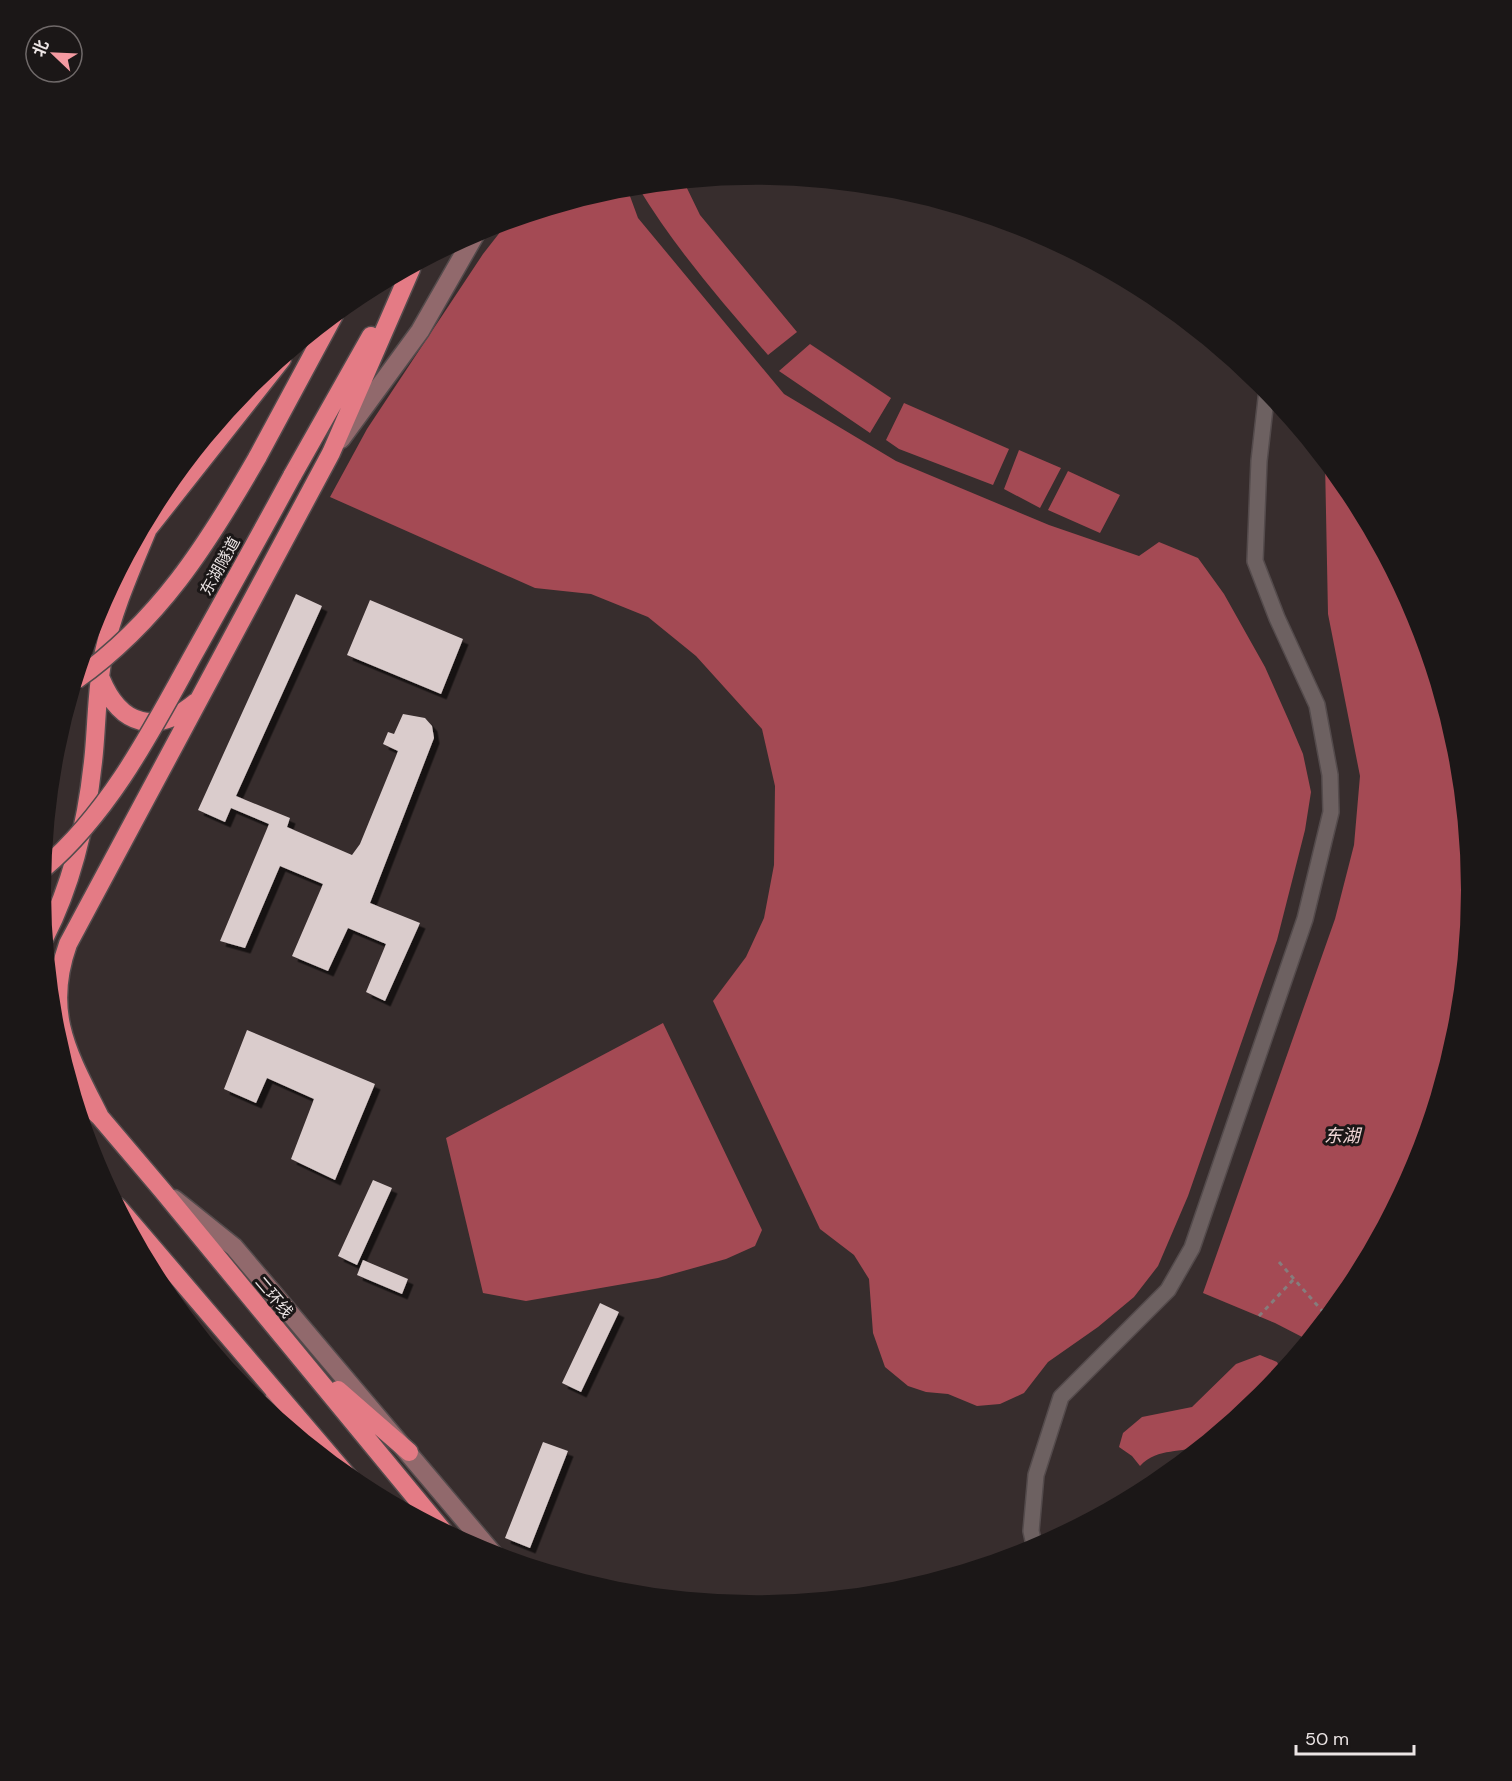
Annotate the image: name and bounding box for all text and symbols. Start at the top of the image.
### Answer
north arrow [24,24,84,84]
text: 北 [28,37,53,60]
street label: 东湖隧道 [195,533,245,599]
water label: 东湖 [1324,1124,1363,1148]
street label: 二环线 [251,1272,297,1322]
scale bar [1296,1718,1414,1756]
text: 50 m [1305,1727,1349,1751]

